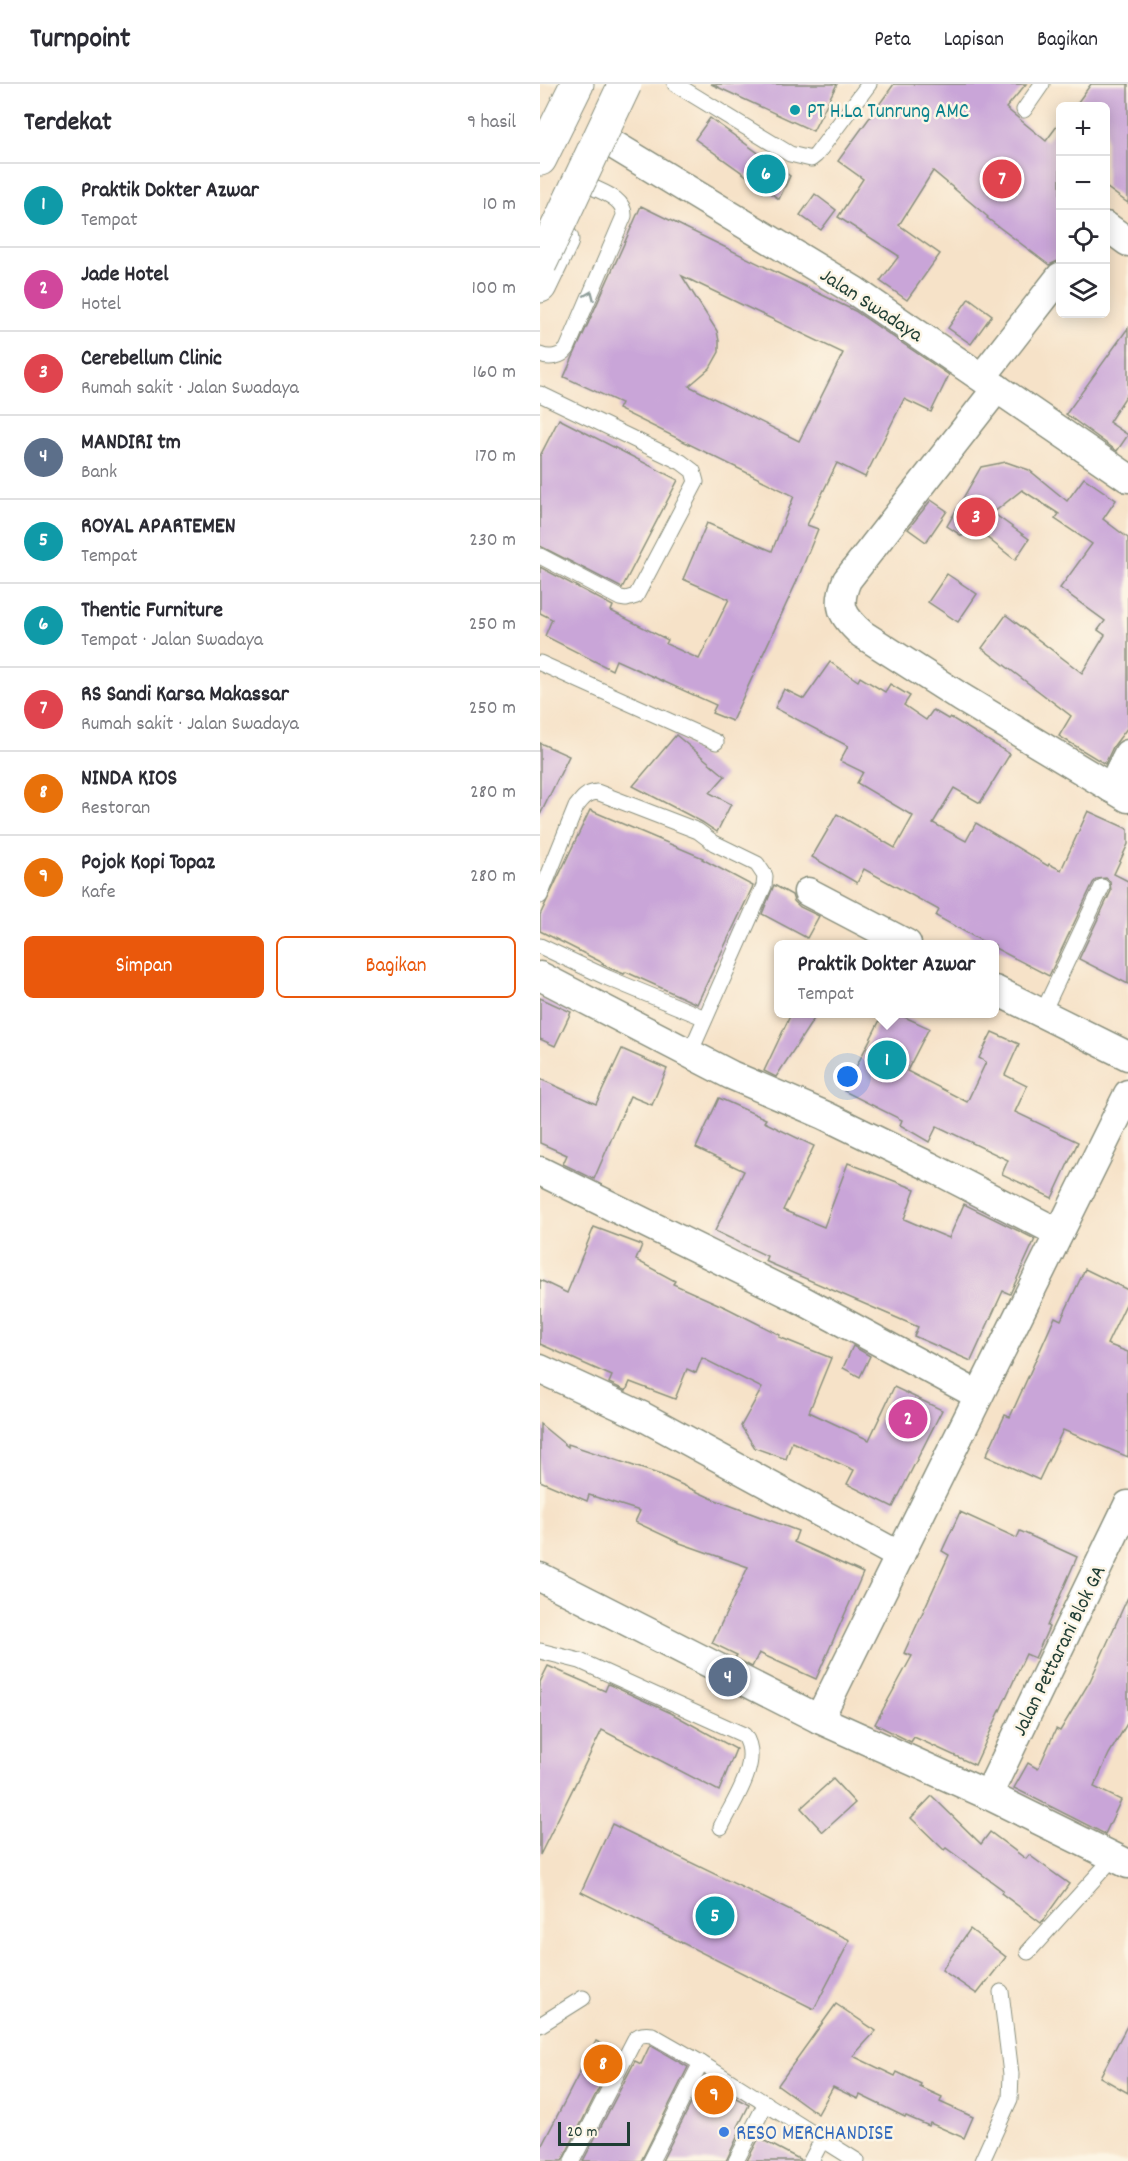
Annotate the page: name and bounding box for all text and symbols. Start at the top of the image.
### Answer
text: Turnpoint [30,21,130,61]
text: Peta [874,26,911,56]
text: Lapisan [944,26,1004,56]
text: Bagikan [1037,26,1098,56]
place label: PT H.La Tunrung AMC [807,98,969,128]
map controls [1056,102,1110,318]
button: + [1056,102,1110,156]
marker: PT H.La Tunrung AMC [788,103,802,117]
text: Terdekat [24,105,112,142]
text: 9 hasil [467,109,516,137]
pin: 6 [746,152,786,196]
pin: 7 [982,156,1022,202]
button: − [1056,156,1110,210]
text: Praktik Dokter Azwar [81,176,259,207]
text: 1 [41,191,46,219]
text: 10 m [482,191,516,219]
text: Tempat [81,207,138,235]
button: locate [1056,210,1110,264]
text: Jade Hotel [81,260,168,291]
street label: Jalan Swadaya [813,262,929,352]
button: layers [1056,264,1110,318]
text: 2 [39,275,48,303]
text: 100 m [472,275,516,303]
text: Hotel [81,291,121,319]
one-way arrow [583,291,595,302]
text: Cerebellum Clinic [81,344,222,375]
text: 3 [39,359,48,387]
text: 160 m [473,359,516,387]
text: Rumah sakit · Jalan Swadaya [81,375,299,403]
text: MANDIRI tm [81,428,181,459]
text: 4 [39,443,48,471]
text: 170 m [475,443,516,471]
text: Bank [81,459,117,487]
pin: 3 [956,494,996,540]
text: ROYAL APARTEMEN [81,512,236,543]
text: 5 [39,527,48,555]
text: 230 m [469,527,516,555]
text: Tempat [81,543,138,571]
text: Thentic Furniture [81,596,223,627]
text: 6 [39,611,48,639]
text: 250 m [469,611,516,639]
text: Tempat · Jalan Swadaya [81,627,263,655]
text: RS Sandi Karsa Makassar [81,680,289,711]
text: 7 [40,695,47,723]
text: 250 m [469,695,516,723]
text: Rumah sakit · Jalan Swadaya [81,711,299,739]
text: NINDA KIOS [81,764,177,795]
text: 8 [39,779,48,807]
text: 280 m [470,779,516,807]
text: Restoran [81,795,150,823]
text: Pojok Kopi Topaz [81,848,215,879]
text: 9 [39,863,48,891]
text: 280 m [470,863,516,891]
text: Kafe [81,879,115,907]
button: Simpan [24,936,264,998]
button: Bagikan [276,936,516,998]
popup [774,940,999,1018]
text: Praktik Dokter Azwar [798,950,975,981]
text: Tempat [798,981,854,1009]
pin: 1 [868,1038,906,1082]
your location [833,1062,862,1091]
pin: 2 [888,1396,928,1442]
street label: Jalan Pettarani Blok GA [1006,1561,1115,1742]
pin: 4 [708,1654,747,1700]
pin: 5 [696,1894,735,1938]
pin: 8 [584,2042,622,2086]
pin: 9 [694,2072,734,2118]
scale bar [558,2119,630,2146]
place label: RESO MERCHANDISE [736,2120,894,2150]
text: 20 m [567,2121,597,2144]
marker: RESO MERCHANDISE [717,2125,731,2139]

